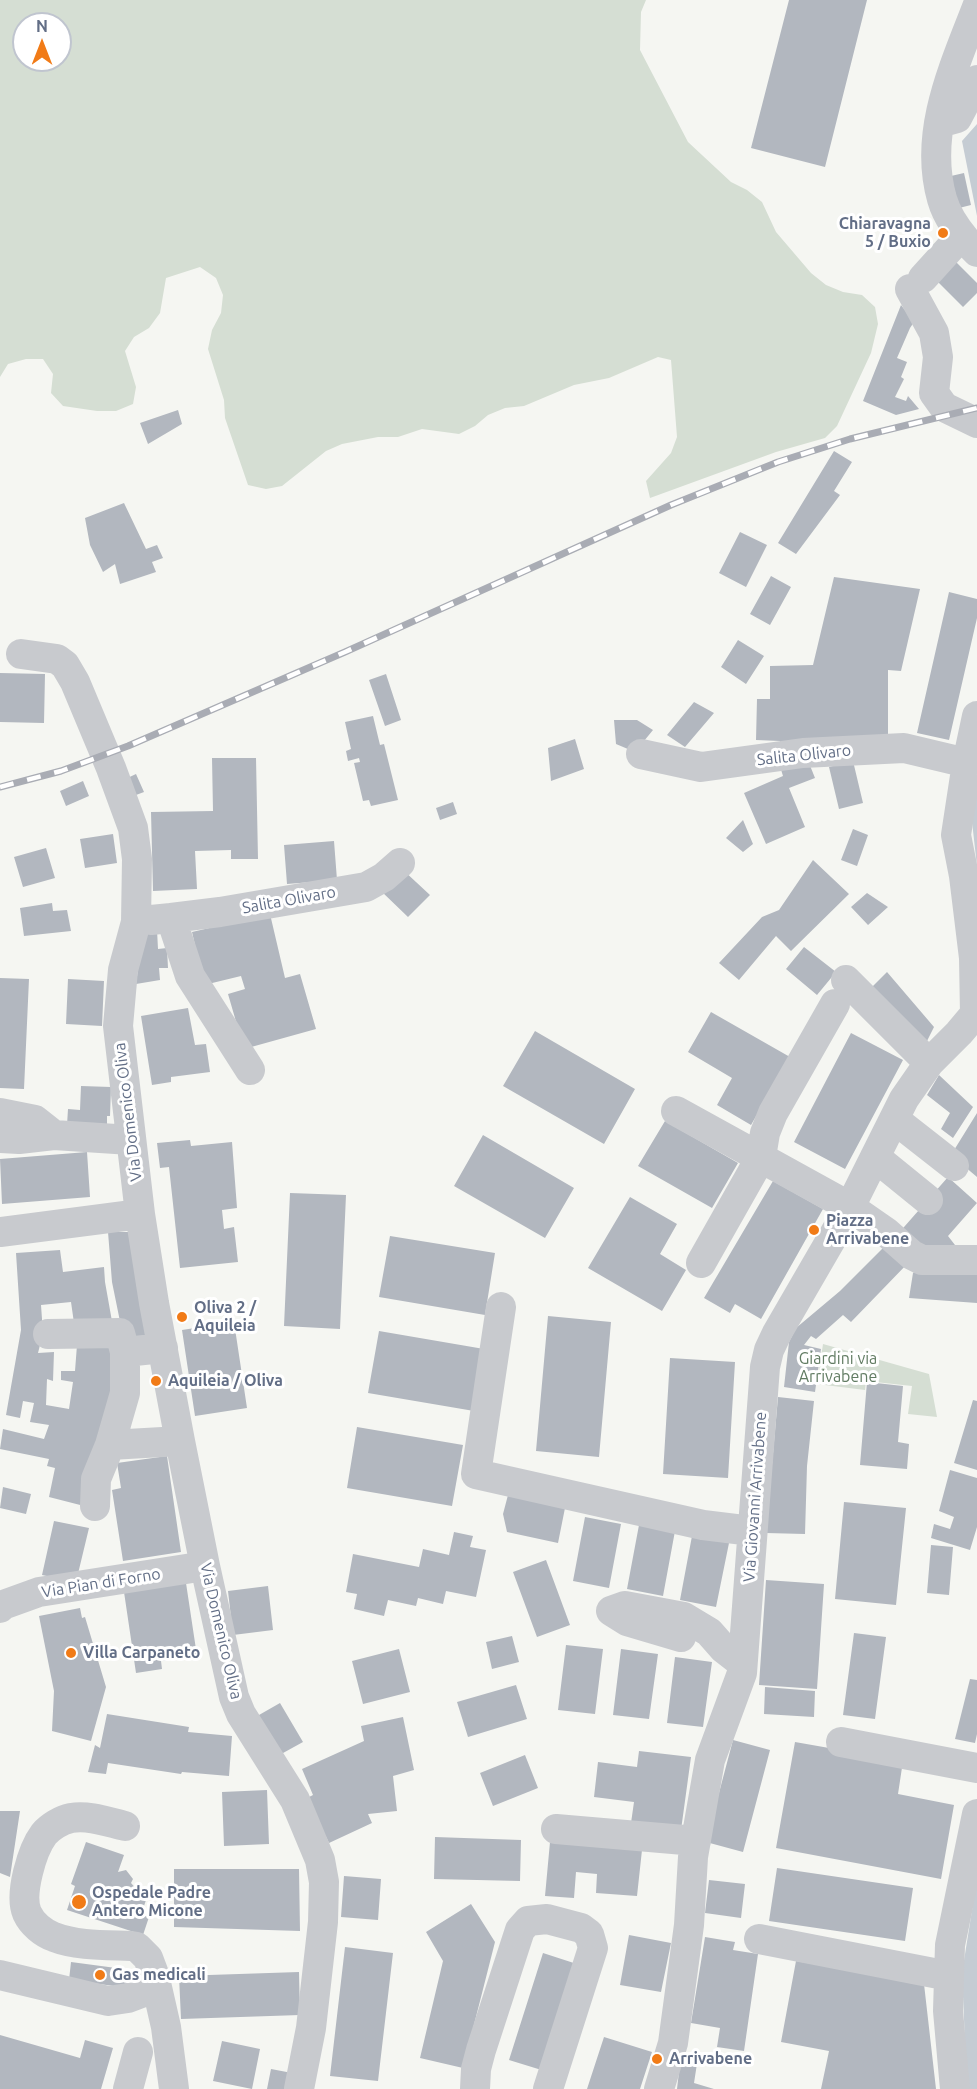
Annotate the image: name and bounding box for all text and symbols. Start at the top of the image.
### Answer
north arrow [12,12,72,72]
text: N [36,17,48,35]
place label: Chiaravagna 5 / Buxio [839,214,931,252]
marker: Chiaravagna 5 / Buxio [936,226,950,240]
street label: Salita Olivaro [756,741,852,769]
street label: Salita Olivaro [241,882,337,918]
street label: Via Domenico Oliva [110,1042,146,1182]
place label: Piazza Arrivabene [826,1211,909,1249]
marker: Piazza Arrivabene [807,1223,821,1237]
place label: Oliva 2 / Aquileia [194,1298,256,1336]
marker: Oliva 2 / Aquileia [175,1310,189,1324]
park label: Giardini via Arrivabene [799,1349,877,1387]
place label: Aquileia / Oliva [168,1371,283,1391]
marker: Aquileia / Oliva [149,1374,163,1388]
street label: Via Giovanni Arrivabene [739,1411,771,1583]
street label: Via Domenico Oliva [196,1561,246,1701]
street label: Via Pian di Forno [40,1564,162,1602]
place label: Villa Carpaneto [83,1643,200,1663]
marker: Villa Carpaneto [64,1646,78,1660]
place label: Ospedale Padre Antero Micone [92,1883,211,1921]
marker: Ospedale Padre Antero Micone [70,1893,88,1911]
place label: Gas medicali [112,1965,206,1985]
marker: Gas medicali [93,1968,107,1982]
place label: Arrivabene [669,2049,752,2069]
marker: Arrivabene [650,2052,664,2066]

